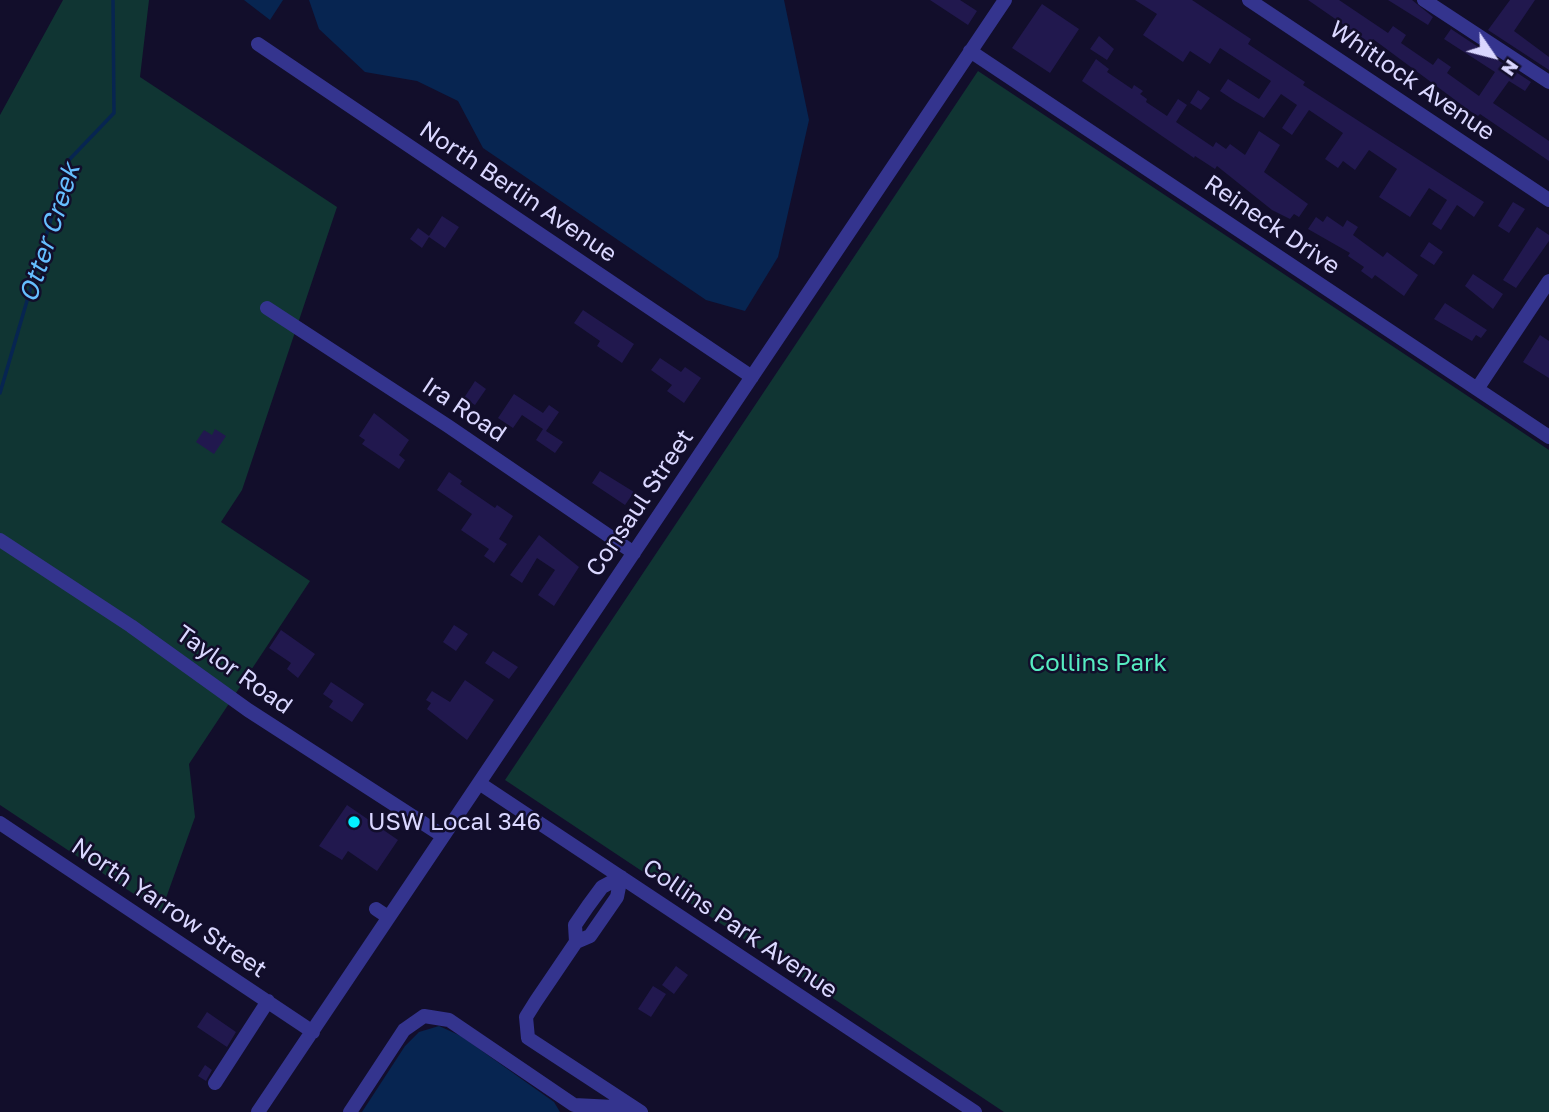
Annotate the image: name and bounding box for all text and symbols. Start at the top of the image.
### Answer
street label: Whitlock Avenue [1324,15,1500,147]
north arrow [1458,21,1528,91]
text: N [1497,56,1524,81]
street label: North Berlin Avenue [414,115,622,269]
water label: Otter Creek [13,160,87,306]
street label: Reineck Drive [1199,169,1345,281]
street label: Ira Road [417,371,511,449]
street label: Consaul Street [580,424,700,582]
street label: Taylor Road [170,619,298,721]
park label: Collins Park [1029,649,1167,677]
place label: USW Local 346 [368,808,541,836]
marker: USW Local 346 [346,814,362,830]
street label: North Yarrow Street [66,832,272,984]
street label: Collins Park Avenue [637,853,843,1005]

